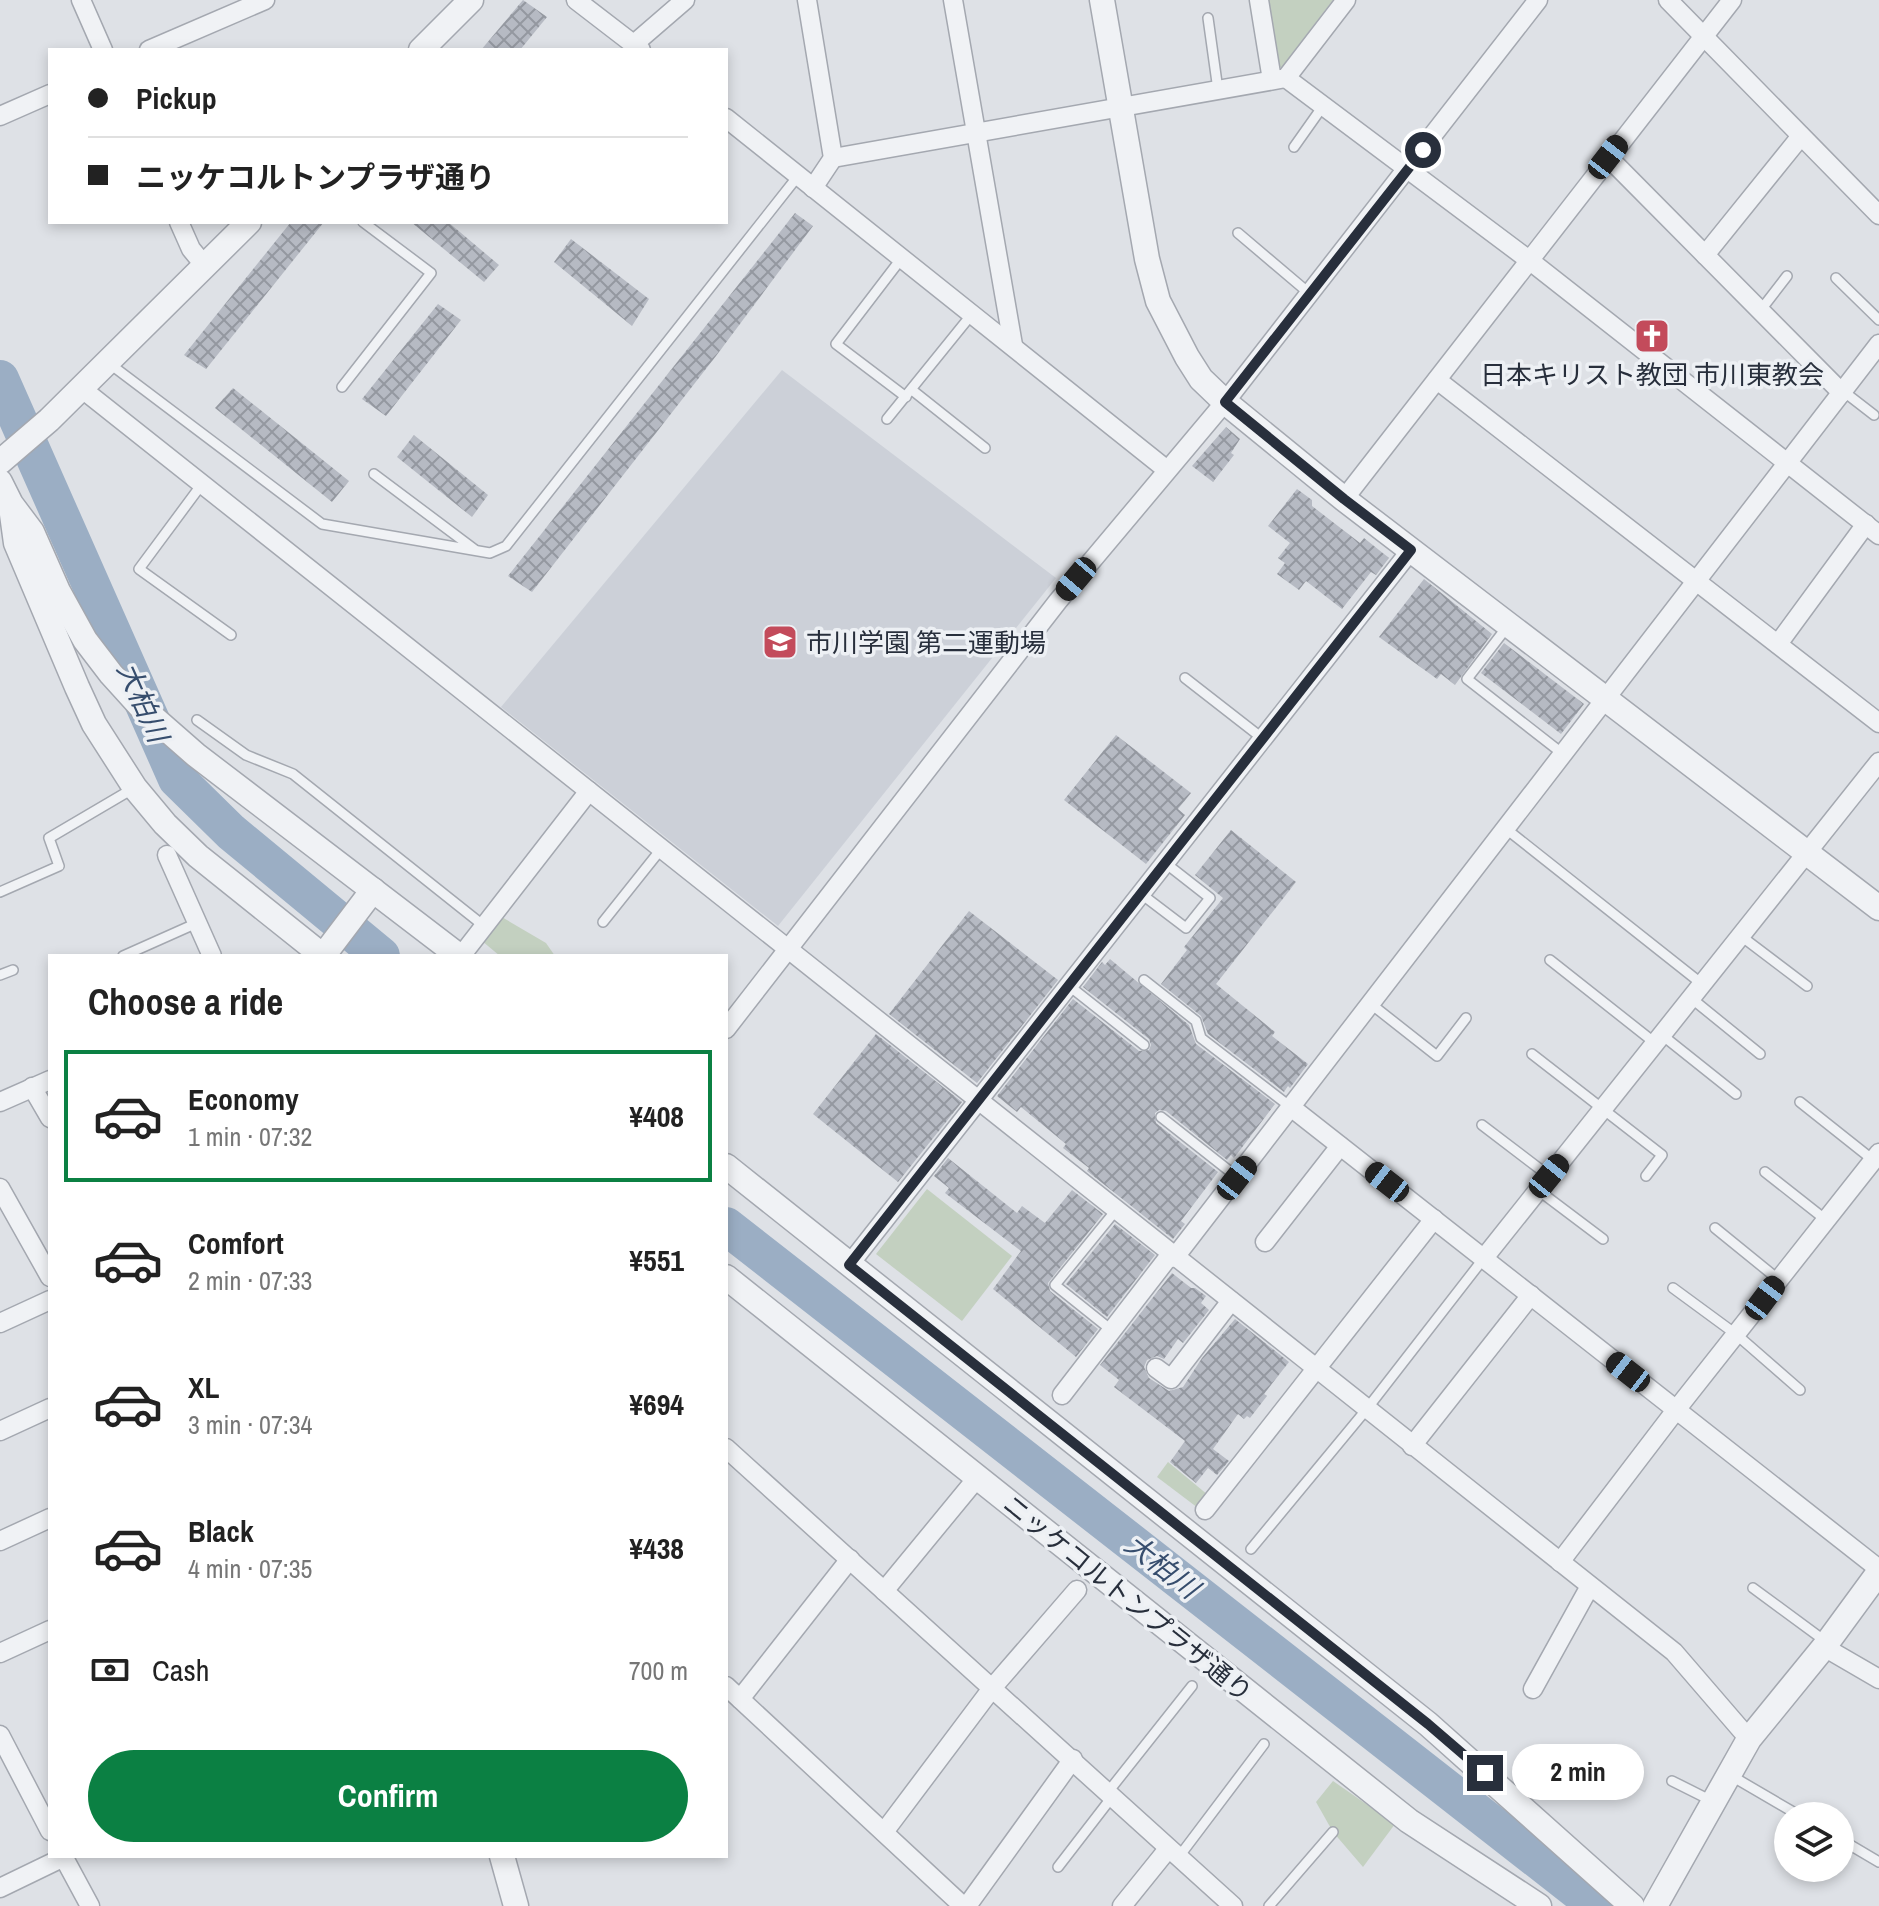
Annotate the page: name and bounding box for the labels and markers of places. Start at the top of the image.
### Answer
church icon: 日本キリスト教団 市川東教会 [1633,317,1671,355]
place label: 日本キリスト教団 市川東教会 [1480,357,1824,392]
school or university icon: 市川学園 第二運動場 [761,623,799,661]
place label: 市川学園 第二運動場 [806,625,1046,660]

